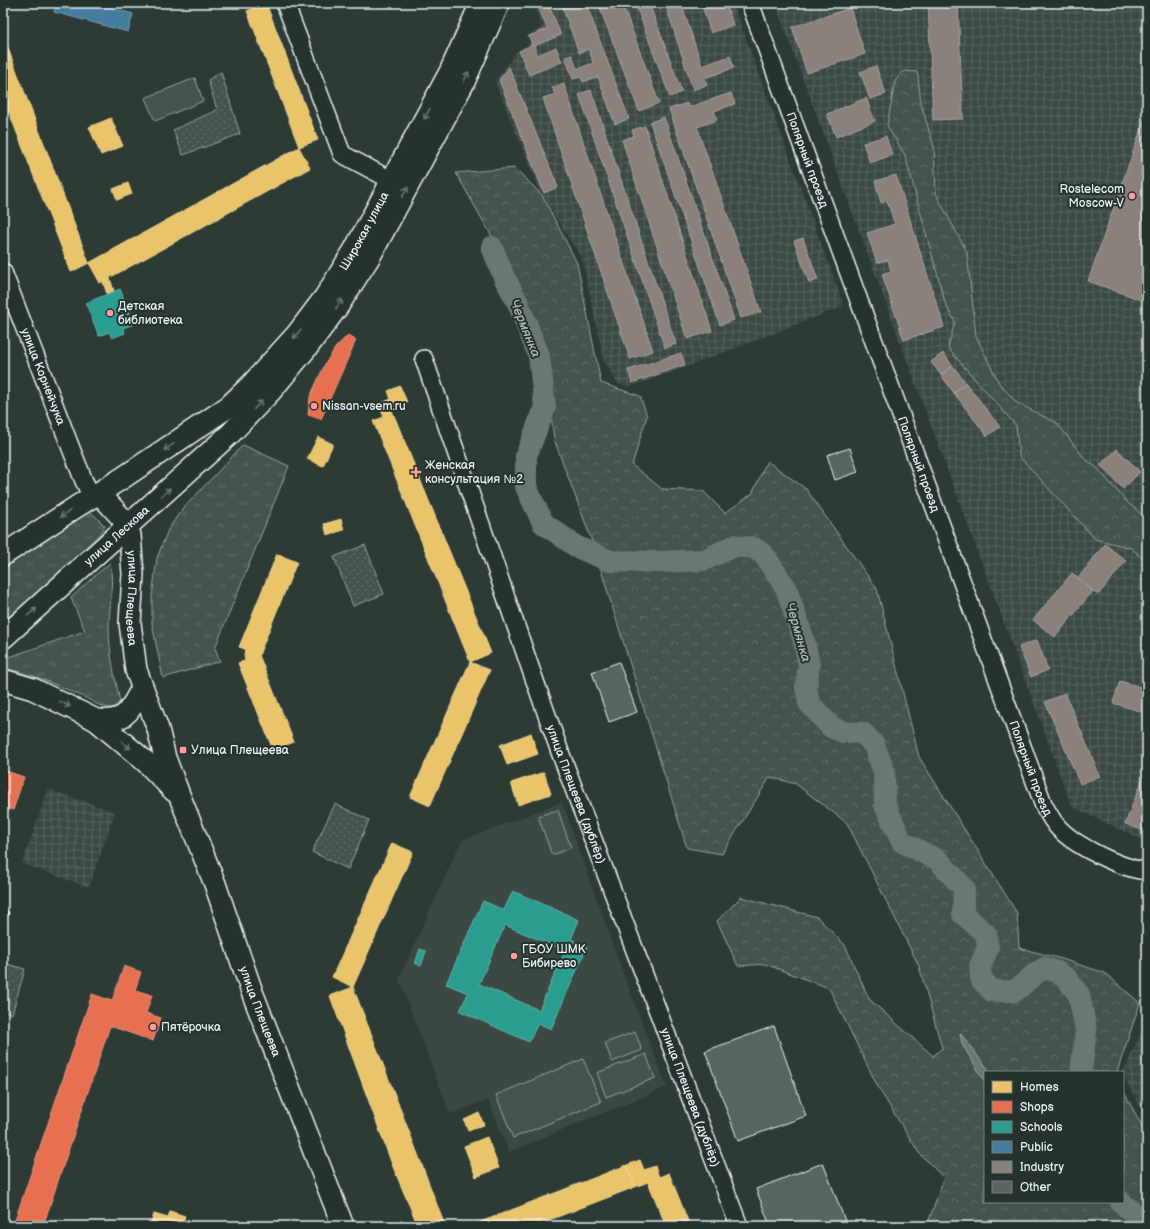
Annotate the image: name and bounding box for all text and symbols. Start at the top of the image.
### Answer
one-way arrow [463,72,470,84]
one-way arrow [423,107,431,119]
street label: Полярный проезд [783,110,832,211]
place label: Rostelecom Moscow-V [1059,182,1125,211]
one-way arrow [402,186,410,198]
street label: Широкая улица [336,189,392,273]
marker: Rostelecom Moscow-V [1127,191,1137,201]
water label: Чермянка [506,297,544,360]
place label: Детская библиотека [118,299,183,328]
one-way arrow [335,299,343,310]
marker: Детская библиотека [105,308,115,318]
street label: улица Корнейчука [17,326,68,427]
one-way arrow [293,328,302,339]
place label: Nissan-vsem.ru [322,399,406,414]
one-way arrow [253,400,263,410]
marker: Nissan-vsem.ru [309,401,319,411]
street label: Полярный проезд [894,414,943,515]
one-way arrow [164,443,175,451]
place label: Женская консультация №2 [425,458,523,487]
marker: Женская консультация №2 [410,466,422,478]
one-way arrow [161,487,172,496]
street label: улица Лескова [81,503,153,569]
one-way arrow [59,510,71,518]
street label: улица Плещеева [122,550,140,647]
water label: Чермянка [782,601,814,664]
one-way arrow [27,608,37,617]
one-way arrow [58,700,70,708]
street label: Полярный проезд [1005,719,1056,819]
street label: улица Плещеева (дублёр) [543,723,609,866]
one-way arrow [121,740,131,749]
place label: Улица Плещеева [191,743,289,758]
marker: Улица Плещеева [178,745,188,755]
place label: ГБОУ ШМК Бибирево [522,942,586,971]
marker: ГБОУ ШМК Бибирево [509,951,519,961]
street label: улица Плещеева [236,964,284,1059]
place label: Пятёрочка [161,1020,221,1035]
marker: Пятёрочка [148,1022,158,1032]
street label: улица Плещеева (дублёр) [657,1026,723,1169]
legend [984,1071,1124,1203]
text: Homes [1020,1080,1059,1095]
text: Shops [1020,1100,1054,1115]
text: Schools [1020,1120,1063,1135]
text: Public [1020,1140,1053,1155]
text: Industry [1020,1160,1065,1175]
text: Other [1020,1180,1052,1195]

